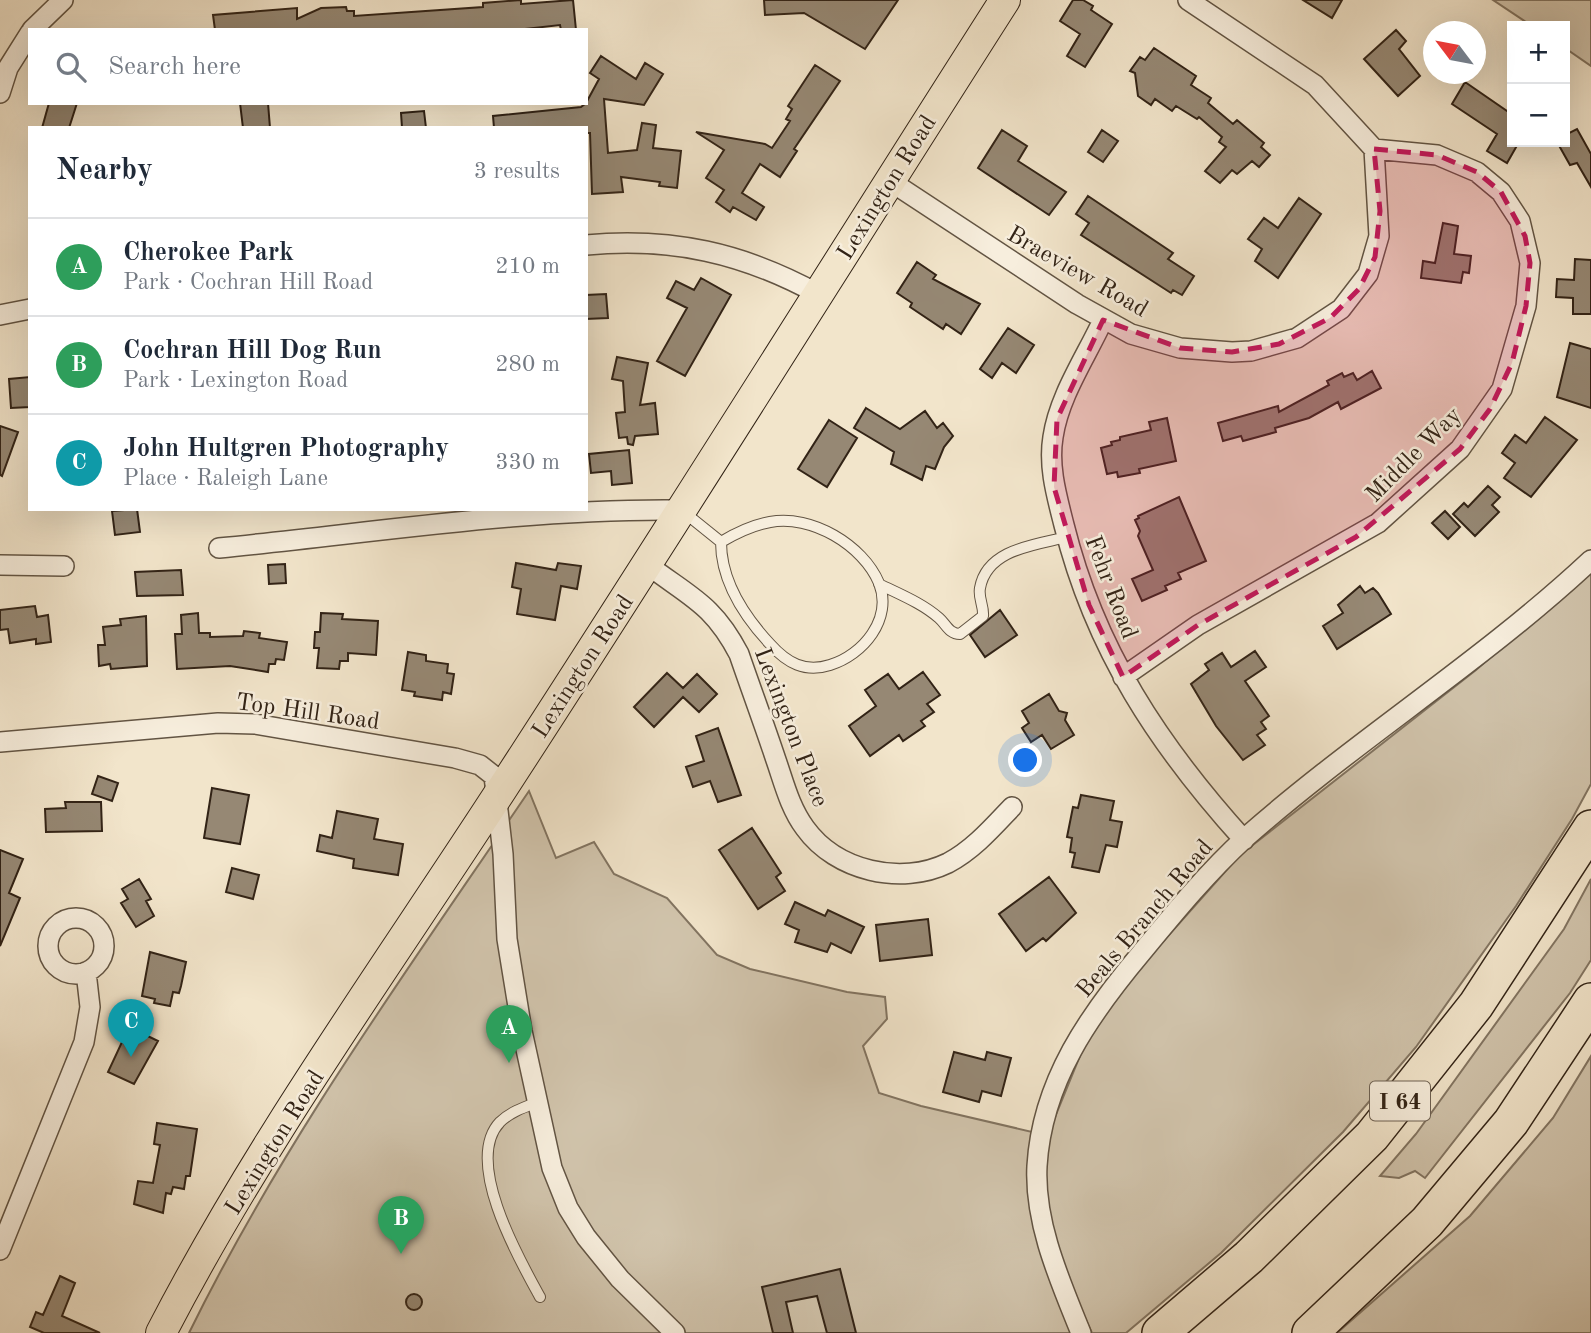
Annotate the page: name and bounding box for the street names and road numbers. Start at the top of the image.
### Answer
street label: Lexington Road [834,112,942,265]
street label: Braeview Road [1002,223,1152,323]
street label: Middle Way [1362,403,1467,508]
street label: Fehr Road [1079,533,1141,643]
street label: Lexington Road [529,591,639,743]
street label: Lexington Place [749,645,831,811]
street label: Top Hill Road [234,691,381,735]
street label: Beals Branch Road [1073,836,1218,1003]
street label: Lexington Road [222,1067,330,1220]
road number: I 64 [1370,1082,1430,1120]

